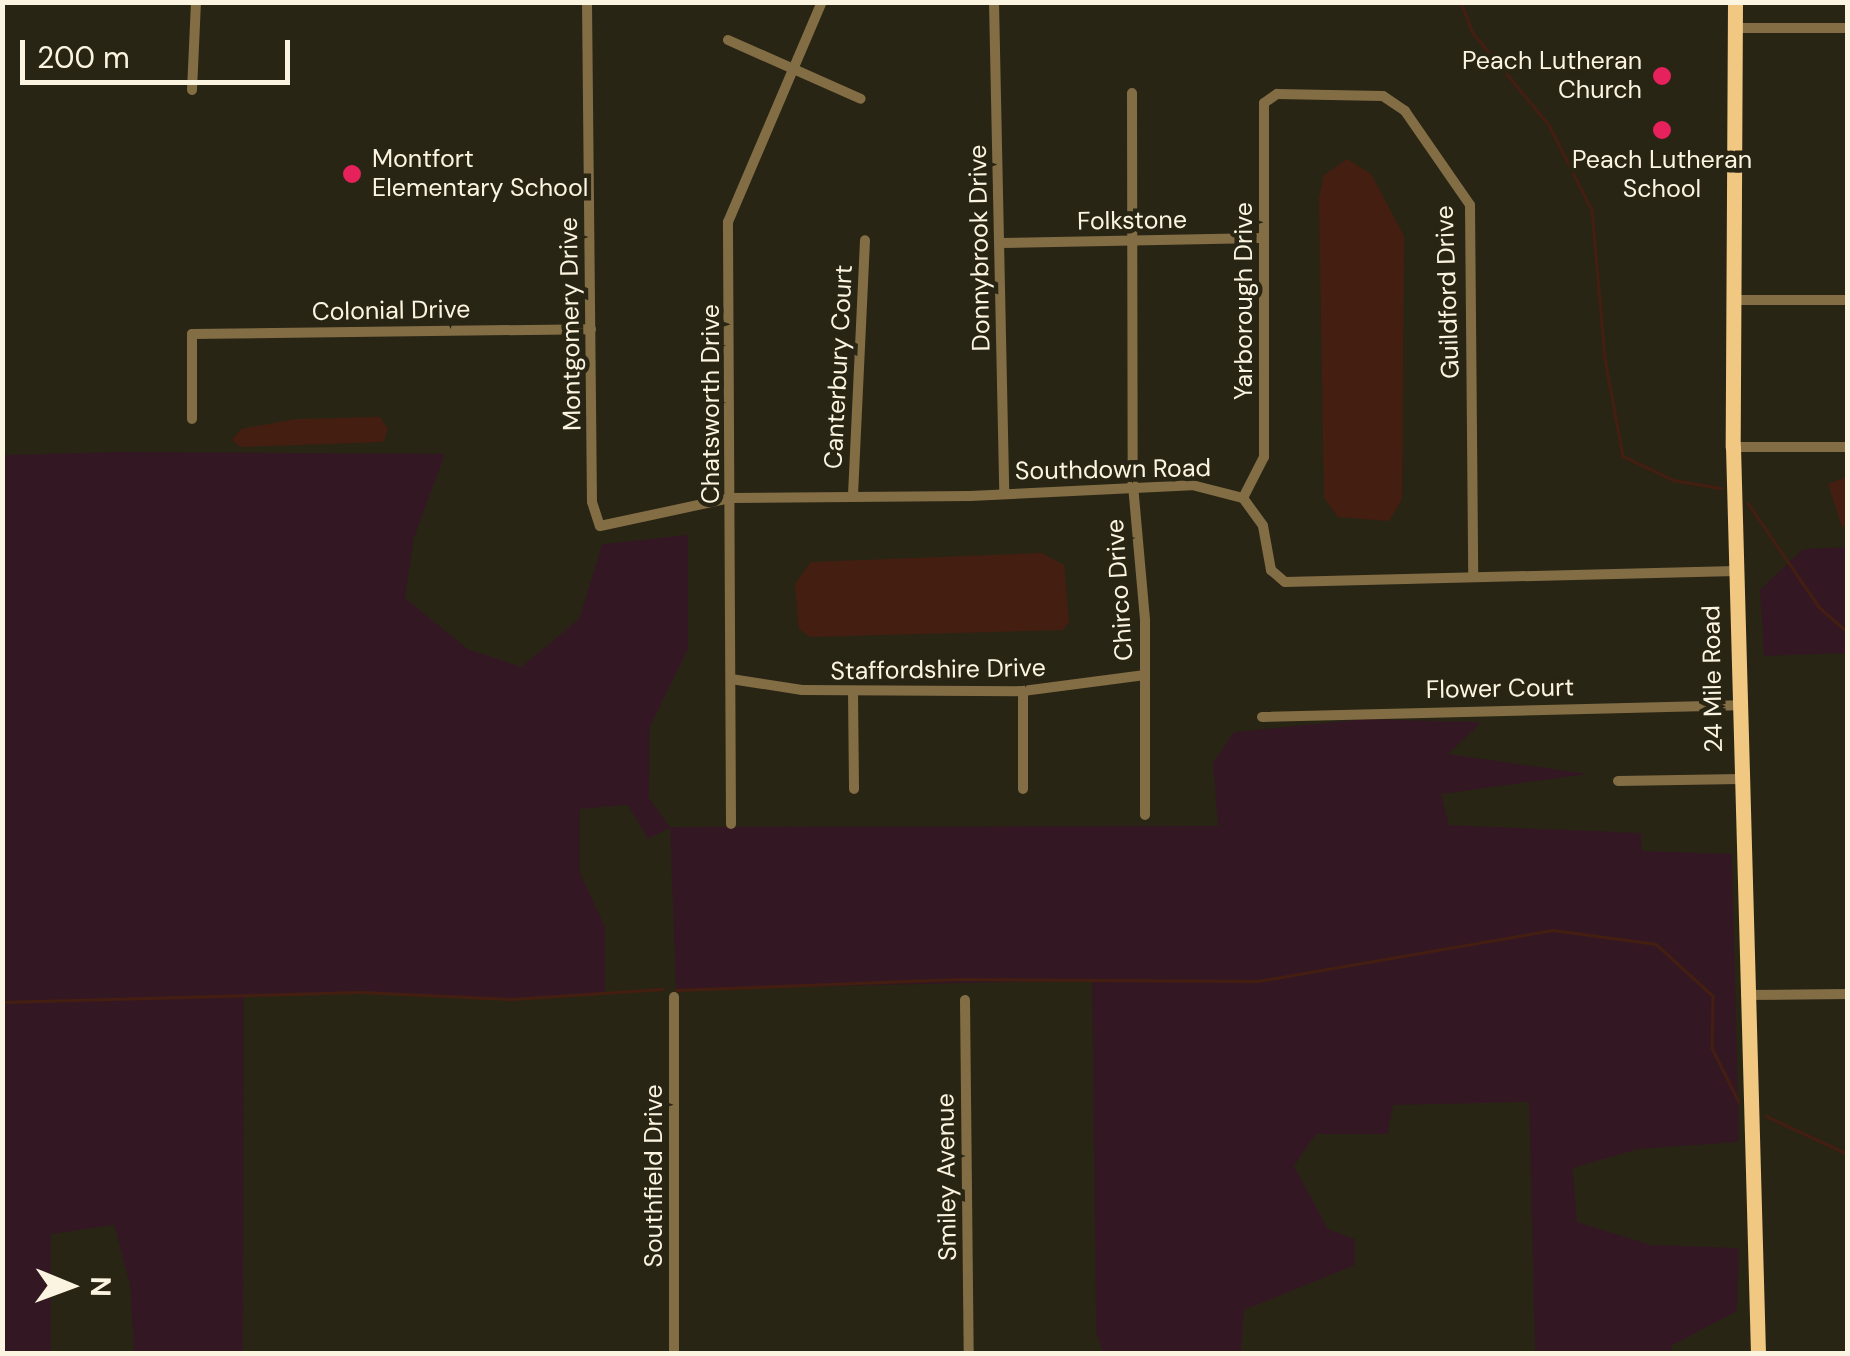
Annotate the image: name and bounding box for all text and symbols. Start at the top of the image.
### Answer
scale bar [25,20,295,82]
text: 200 m [37,38,130,77]
place label: Peach Lutheran Church [1462,47,1642,106]
marker: Peach Lutheran Church [1651,65,1673,87]
marker: Peach Lutheran School [1651,119,1673,141]
street label: Donnybrook Drive [963,144,997,352]
place label: Montfort Elementary School [372,145,588,204]
place label: Peach Lutheran School [1572,146,1752,205]
marker: Montfort Elementary School [341,163,363,185]
street label: Yarborough Drive [1229,202,1259,400]
street label: Folkstone [1077,205,1187,237]
street label: Guildford Drive [1430,205,1466,379]
street label: Montgomery Drive [554,217,588,431]
street label: Canterbury Court [819,264,859,470]
street label: Colonial Drive [311,295,471,327]
street label: Chatsworth Drive [696,304,726,504]
street label: Southdown Road [1015,453,1211,487]
street label: Chirco Drive [1100,518,1140,662]
street label: 24 Mile Road [1697,605,1729,753]
street label: Staffordshire Drive [830,653,1046,687]
street label: Flower Court [1426,673,1574,705]
street label: Southfield Drive [639,1084,669,1268]
street label: Smiley Avenue [931,1093,963,1261]
north arrow [20,1236,120,1336]
text: N [82,1276,119,1297]

